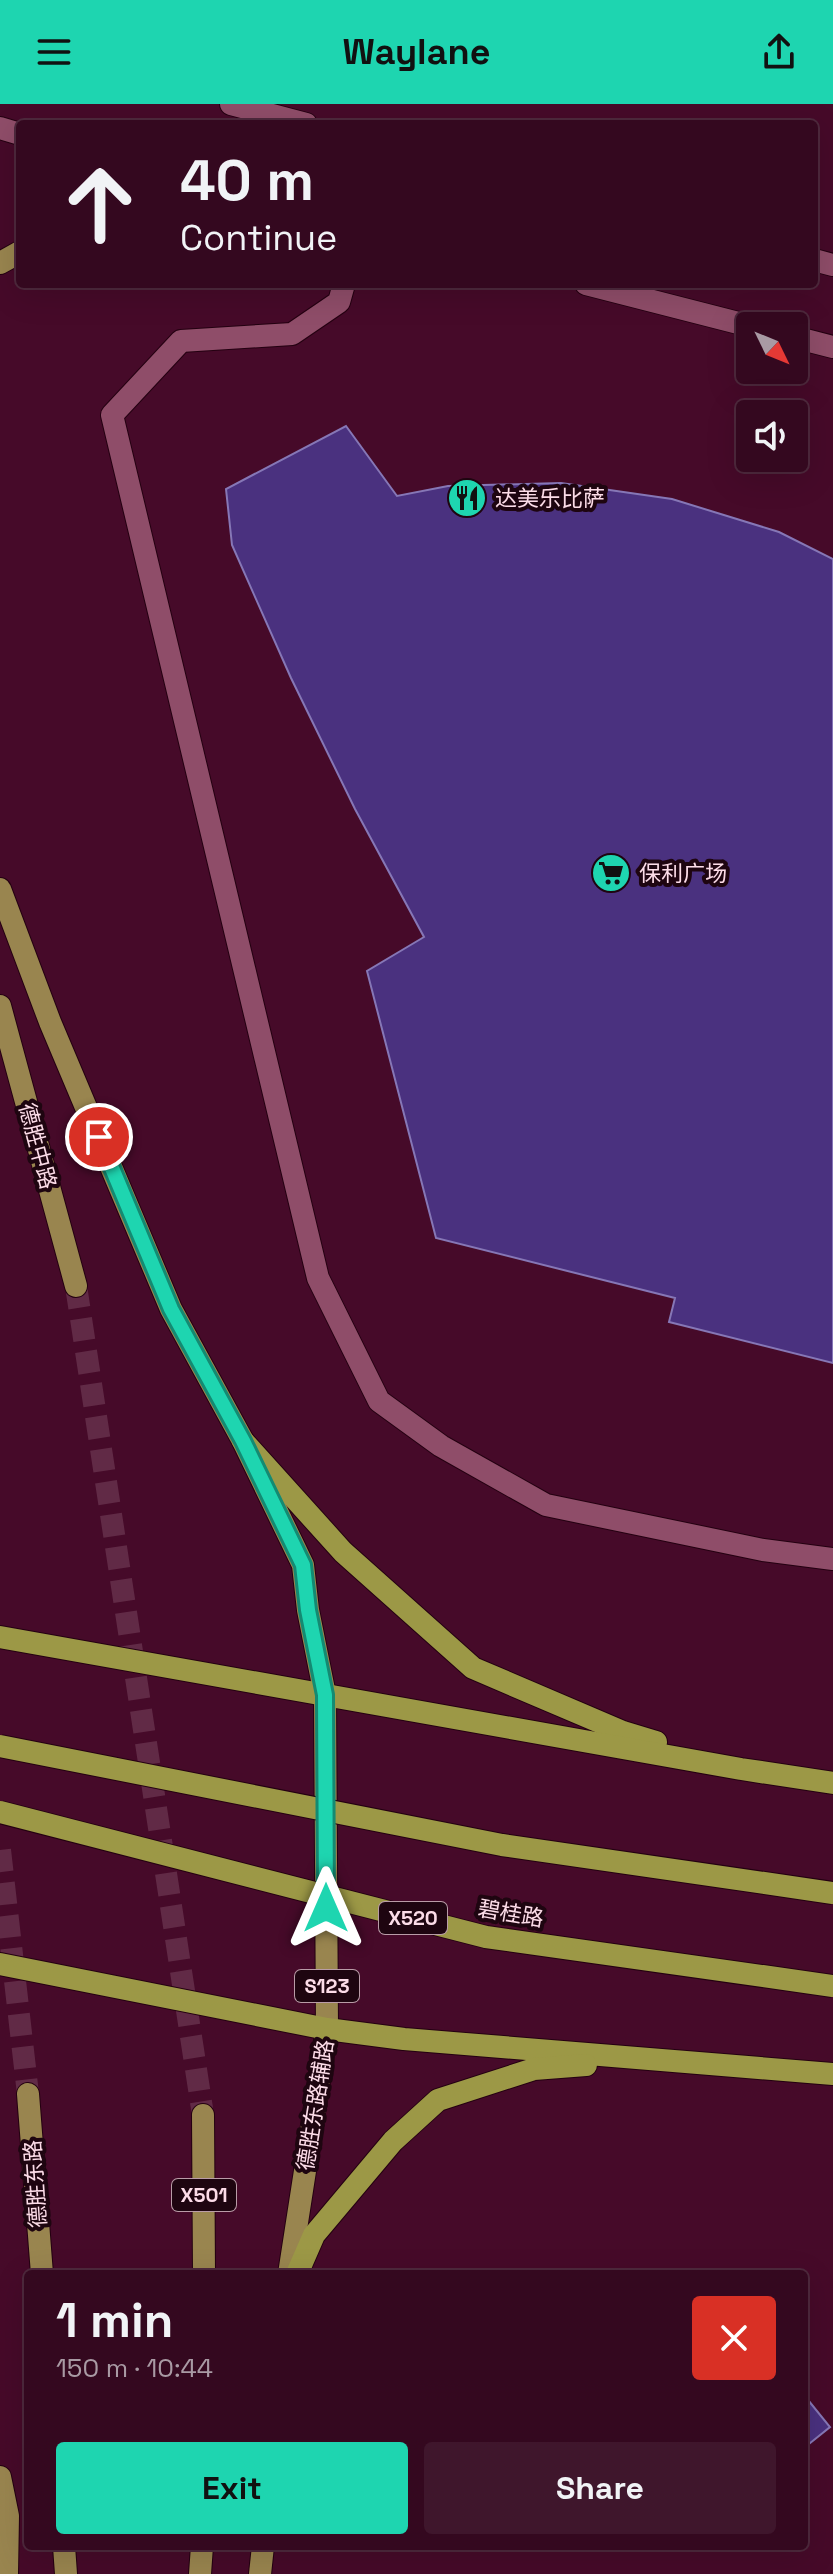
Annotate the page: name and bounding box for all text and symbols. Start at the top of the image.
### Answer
text: Waylane [343,29,490,75]
icon: menu [32,30,76,74]
icon: share [757,30,801,74]
text: 40 m [180,145,314,216]
icon: ahead [48,152,152,256]
text: Continue [180,215,337,261]
north arrow [736,312,808,384]
map controls [736,312,808,472]
button: sound [736,400,808,472]
restaurant icon: 达美乐比萨 [446,477,488,519]
place label: 达美乐比萨 [495,484,605,512]
supermarket icon: 保利广场 [590,852,632,894]
place label: 保利广场 [639,859,727,887]
street label: 德胜中路 [13,1100,63,1192]
pin [65,1103,133,1171]
icon: arrive [77,1115,121,1159]
position arrow [284,1866,368,1950]
street label: 碧桂路 [476,1893,546,1933]
road number: X520 [379,1902,447,1934]
road number: S123 [295,1970,359,2002]
street label: 德胜东路辅路 [291,2038,339,2172]
street label: 德胜东路 [18,2139,52,2229]
road number: X501 [172,2179,236,2211]
text: 1 min [56,2290,173,2351]
button: close [692,2296,776,2380]
text: 150 m · 10:44 [56,2351,213,2385]
button: Exit [56,2442,408,2534]
button: Share [424,2442,776,2534]

